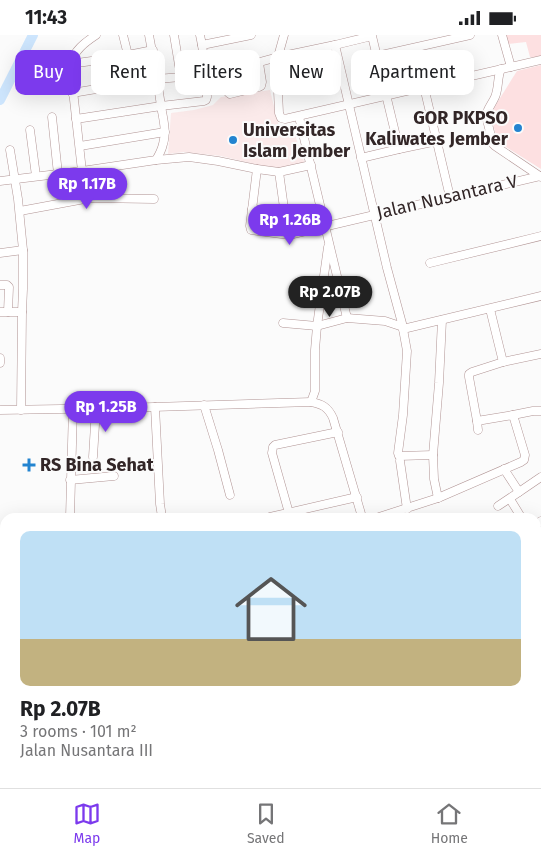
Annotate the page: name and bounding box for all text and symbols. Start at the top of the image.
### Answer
text: 11:43 [25,6,67,29]
chip: Buy [15,50,81,95]
chip: Rent [91,50,165,95]
chip: Filters [175,50,260,95]
chip: New [270,50,341,95]
chip: Apartment [351,50,474,95]
place label: GOR PKPSO Kaliwates Jember [365,107,509,150]
place label: Universitas Islam Jember [243,119,351,162]
marker: GOR PKPSO Kaliwates Jember [512,122,524,134]
marker: Universitas Islam Jember [227,134,239,146]
pin: Rp 1.17B [35,167,139,210]
street label: Jalan Nusantara V [374,170,520,224]
text: Rp 1.17B [58,174,116,193]
pin: Rp 1.26B [238,203,342,246]
text: Rp 1.26B [259,210,321,229]
pin: Rp 2.07B [278,275,382,318]
text: Rp 2.07B [299,282,361,301]
pin: Rp 1.25B [54,391,158,433]
text: Rp 1.25B [75,397,137,416]
place label: RS Bina Sehat [40,454,155,476]
marker: RS Bina Sehat [22,458,36,472]
icon: home [226,564,316,654]
text: Rp 2.07B [20,696,101,722]
text: 3 rooms · 101 m² [20,722,137,741]
text: Jalan Nusantara III [20,741,153,760]
tab: Map [73,800,101,847]
tab: Saved [247,800,285,847]
tab: Home [431,800,468,847]

